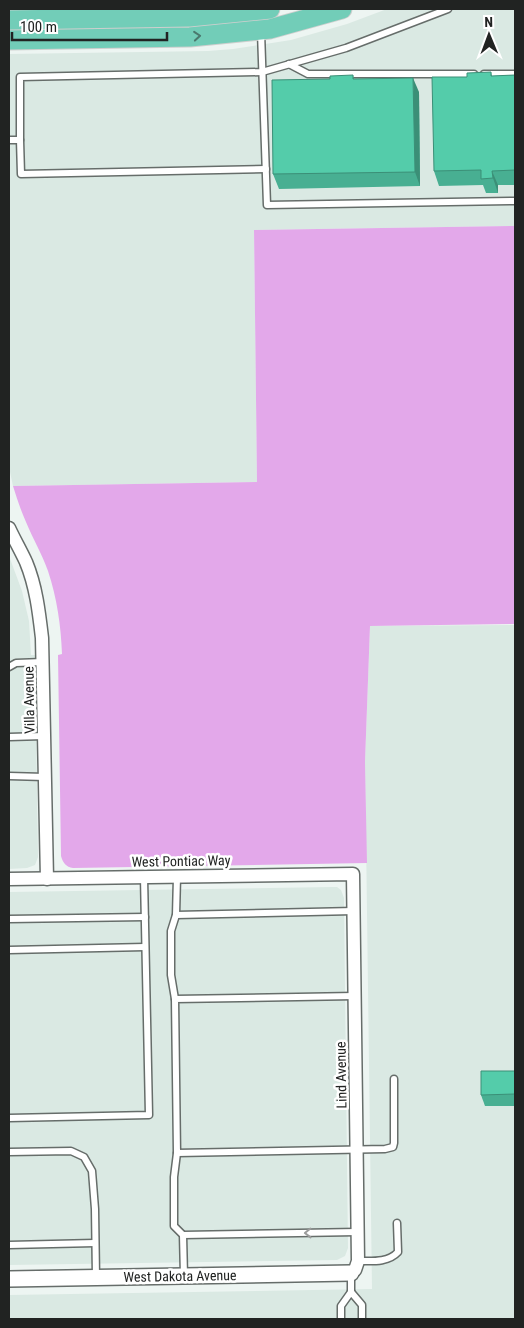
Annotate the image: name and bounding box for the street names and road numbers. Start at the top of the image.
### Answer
street label: Villa Avenue [20,666,38,734]
street label: West Pontiac Way [131,852,231,870]
street label: Lind Avenue [332,1041,350,1109]
street label: West Dakota Avenue [123,1267,237,1285]

